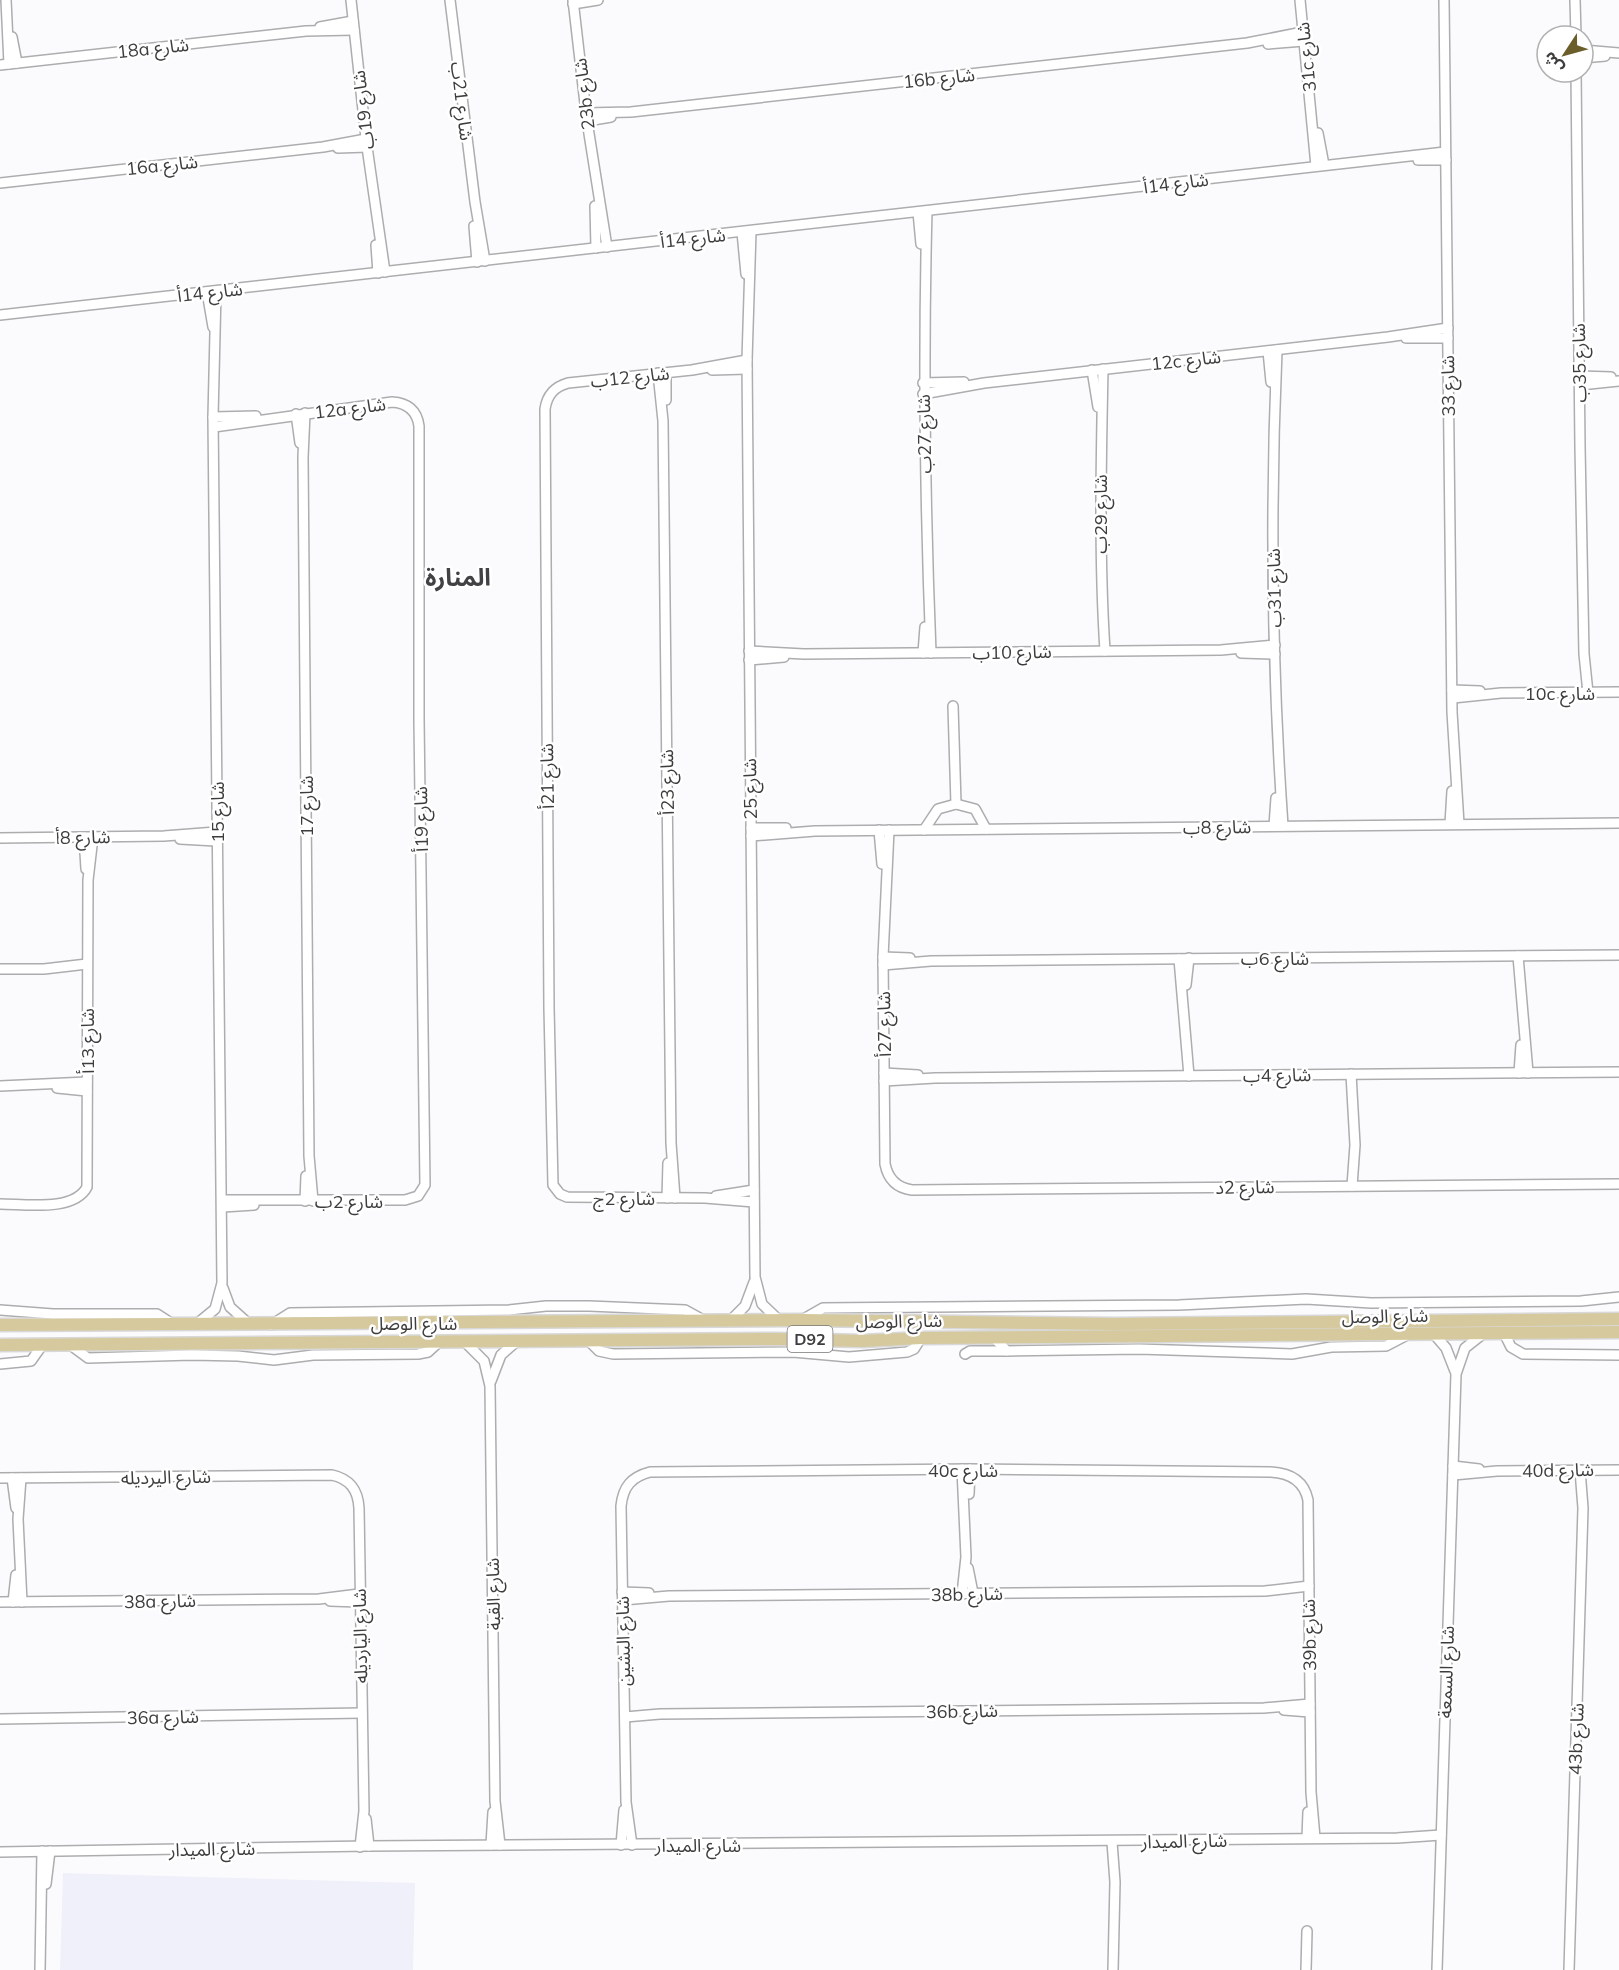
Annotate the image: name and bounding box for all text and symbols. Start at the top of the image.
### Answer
street label: 31c شارع [1291,21,1324,93]
north arrow [1535,24,1595,84]
street label: 18a شارع [116,33,190,66]
text: ش [1538,48,1567,78]
street label: 23b شارع [568,56,603,131]
street label: شارع 21ب [443,60,478,142]
street label: 16b شارع [902,63,976,96]
street label: شارع 19ب [347,69,382,151]
street label: 16a شارع [125,150,199,183]
street label: شارع 14أ [1142,168,1210,201]
street label: شارع 14أ [659,223,727,256]
street label: شارع 14أ [176,277,244,310]
street label: شارع 35ب [1567,323,1594,403]
street label: 12c شارع [1150,345,1222,378]
street label: شارع 33 [1436,355,1463,417]
street label: شارع 12ب [589,361,671,396]
street label: 12a شارع [313,392,388,427]
street label: شارع 27ب [912,394,939,474]
street label: شارع 29ب [1089,474,1115,554]
street label: شارع 31ب [1262,548,1289,628]
district label: المنارة [425,562,491,592]
street label: شارع 10ب [972,640,1052,667]
street label: 10c شارع [1525,682,1595,708]
street label: شارع 21أ [535,743,562,809]
street label: شارع 23أ [655,749,682,815]
street label: شارع 25 [738,758,765,820]
street label: شارع 17 [295,775,321,837]
street label: شارع 15 [206,781,232,843]
street label: شارع 19أ [409,786,436,852]
street label: شارع 8ب [1183,815,1251,842]
street label: شارع 8أ [55,825,111,852]
street label: شارع 6ب [1241,947,1309,973]
street label: شارع 27أ [872,991,899,1057]
street label: شارع 13أ [76,1008,102,1074]
street label: شارع 4ب [1243,1063,1311,1090]
street label: شارع 2د [1215,1175,1275,1202]
street label: شارع 2ج [593,1187,655,1213]
street label: شارع 2ب [315,1190,383,1216]
street label: شارع الوصل [1341,1304,1429,1331]
street label: شارع الوصل [855,1309,943,1336]
street label: شارع الوصل [371,1312,457,1338]
road number: D92 [788,1326,832,1352]
street label: 40d شارع [1522,1458,1594,1485]
street label: 40c شارع [928,1459,998,1485]
street label: شارع اليرديله [121,1465,211,1492]
street label: شارع القبة [481,1557,508,1630]
street label: 38b شارع [931,1582,1003,1609]
street label: شارع اليارديله [348,1588,375,1684]
street label: 38a شارع [124,1589,196,1616]
street label: شارع البشين [611,1596,638,1686]
street label: 39b شارع [1297,1599,1324,1671]
street label: شارع السمعة [1433,1625,1462,1719]
street label: 36b شارع [926,1699,998,1726]
street label: 43b شارع [1563,1703,1592,1776]
street label: 36a شارع [127,1705,199,1732]
street label: شارع الميدار [1140,1829,1227,1856]
street label: شارع الميدار [654,1834,741,1860]
street label: شارع الميدار [168,1837,255,1864]

